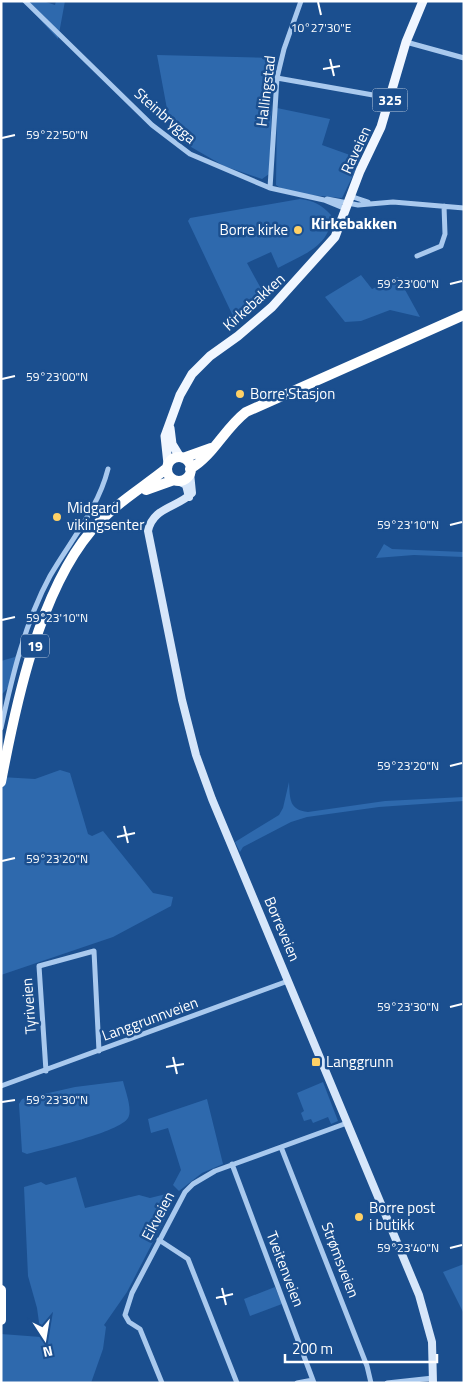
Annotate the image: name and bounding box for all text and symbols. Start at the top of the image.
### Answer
text: 10°27'30"E [291,18,352,37]
street label: Hallingstad [250,54,281,128]
street label: Steinbrygga [129,82,202,149]
road number: 325 [372,88,408,112]
street label: Raveien [335,122,377,177]
text: 59°22'50"N [26,125,88,144]
district label: Kirkebakken [311,211,397,235]
place label: Borre kirke [220,218,288,241]
marker: Borre kirke [292,224,304,236]
street label: Kirkebakken [217,267,290,336]
text: 59°23'00"N [377,274,439,293]
text: 59°23'00"N [26,367,88,386]
place label: Borre Stasjon [250,382,335,405]
marker: Borre Stasjon [234,388,246,400]
place label: Midgard vikingsenter [67,496,144,536]
marker: Midgard vikingsenter [51,511,63,523]
text: 59°23'10"N [377,515,439,534]
text: 59°23'10"N [26,608,88,627]
road number: 19 [21,634,49,658]
text: 59°23'20"N [377,756,439,775]
text: 59°23'20"N [26,849,88,868]
street label: Borreveien [259,893,306,965]
street label: Tyriveien [15,977,42,1035]
street label: Langgrunnveien [98,990,201,1047]
text: 59°23'30"N [377,997,439,1016]
place label: Langgrunn [326,1050,393,1073]
marker: Langgrunn [310,1056,322,1068]
text: 59°23'30"N [26,1090,88,1109]
street label: Eikveien [135,1187,180,1244]
place label: Borre post i butikk [369,1196,436,1236]
marker: Borre post i butikk [353,1211,365,1223]
street label: Strømsveien [316,1219,365,1301]
street label: Tveitenveien [261,1228,310,1310]
text: 59°23'40"N [377,1238,439,1257]
north arrow [20,1314,70,1364]
scale bar [285,1332,438,1364]
text: 200 m [292,1337,333,1360]
text: N [41,1341,55,1363]

